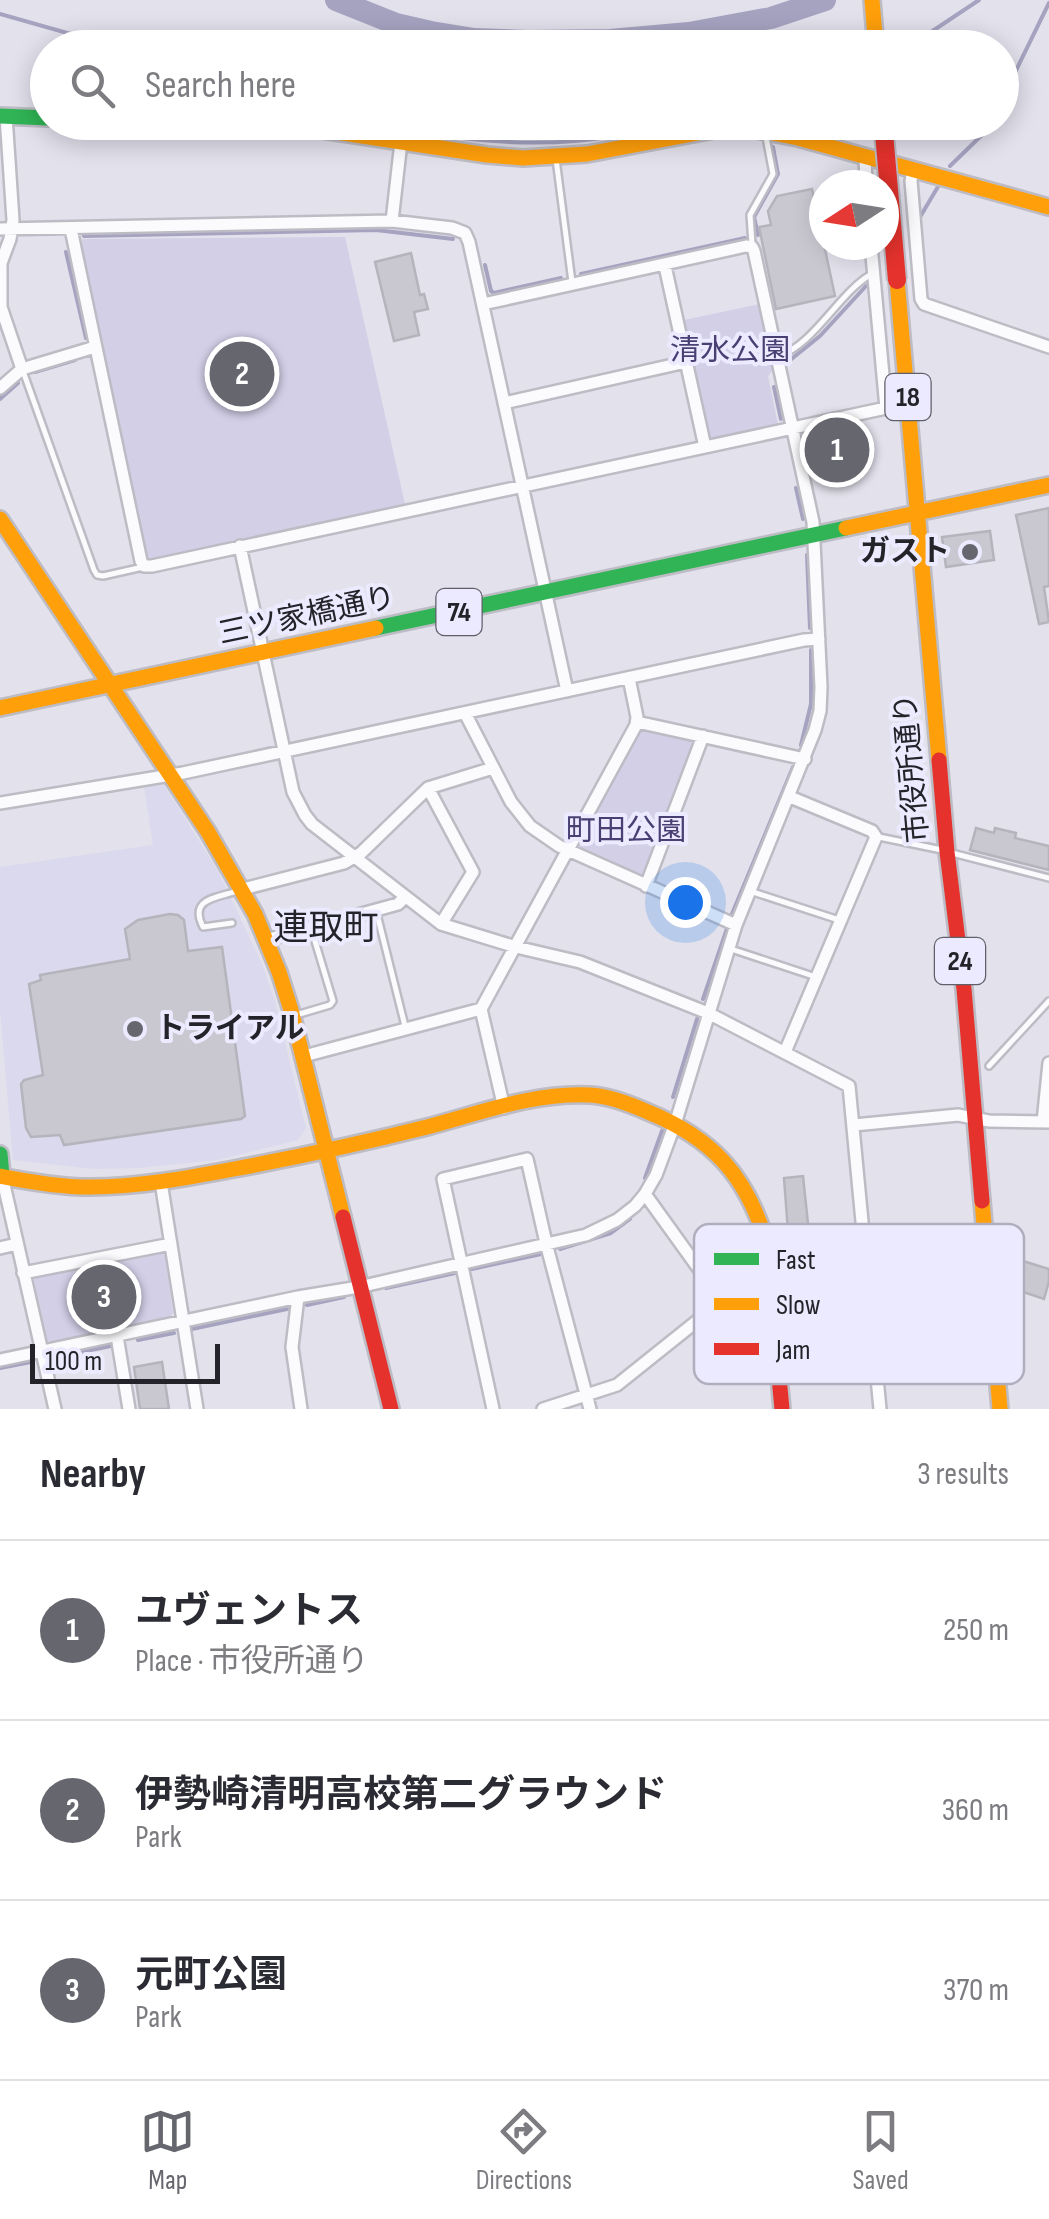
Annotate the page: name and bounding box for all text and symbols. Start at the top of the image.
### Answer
search box [30,30,1019,140]
icon: search [65,58,120,113]
text: Search here [145,63,296,108]
north arrow [809,170,899,260]
park label: 清水公園 [670,333,790,369]
pin: 2 [210,336,274,412]
road number: 18 [886,374,930,420]
pin: 1 [804,412,870,488]
place label: ガスト [860,534,950,570]
marker: ガスト [959,541,981,563]
street label: 三ツ家橋通り [215,580,399,652]
road number: 74 [436,589,482,635]
street label: 市役所通り [888,692,936,844]
park label: 町田公園 [566,813,686,849]
your location [660,877,711,928]
district label: 連取町 [273,907,379,950]
road number: 24 [935,938,985,984]
place label: トライアル [155,1011,305,1047]
marker: トライアル [124,1018,146,1040]
legend [694,1224,1024,1384]
text: Fast [776,1244,815,1277]
pin: 3 [72,1260,136,1334]
text: Slow [776,1289,821,1322]
text: Jam [775,1334,811,1367]
scale bar [30,1339,220,1384]
text: 100 m [45,1345,102,1378]
text: Nearby [40,1449,146,1500]
text: 3 results [917,1455,1009,1494]
text: ユヴェントス [135,1589,363,1634]
text: 1 [66,1611,79,1650]
text: 250 m [943,1611,1009,1650]
text: Place · 市役所通り [135,1642,369,1681]
text: 伊勢崎清明高校第二グラウンド [135,1773,667,1818]
text: 2 [65,1791,80,1830]
text: 360 m [942,1791,1009,1830]
text: Park [135,1818,182,1857]
text: 元町公園 [135,1953,287,1998]
text: 3 [65,1971,80,2010]
text: 370 m [943,1971,1009,2010]
text: Park [135,1998,182,2037]
tab: Map [140,2104,195,2197]
tab: Directions [476,2104,572,2197]
tab: Saved [853,2104,909,2197]

